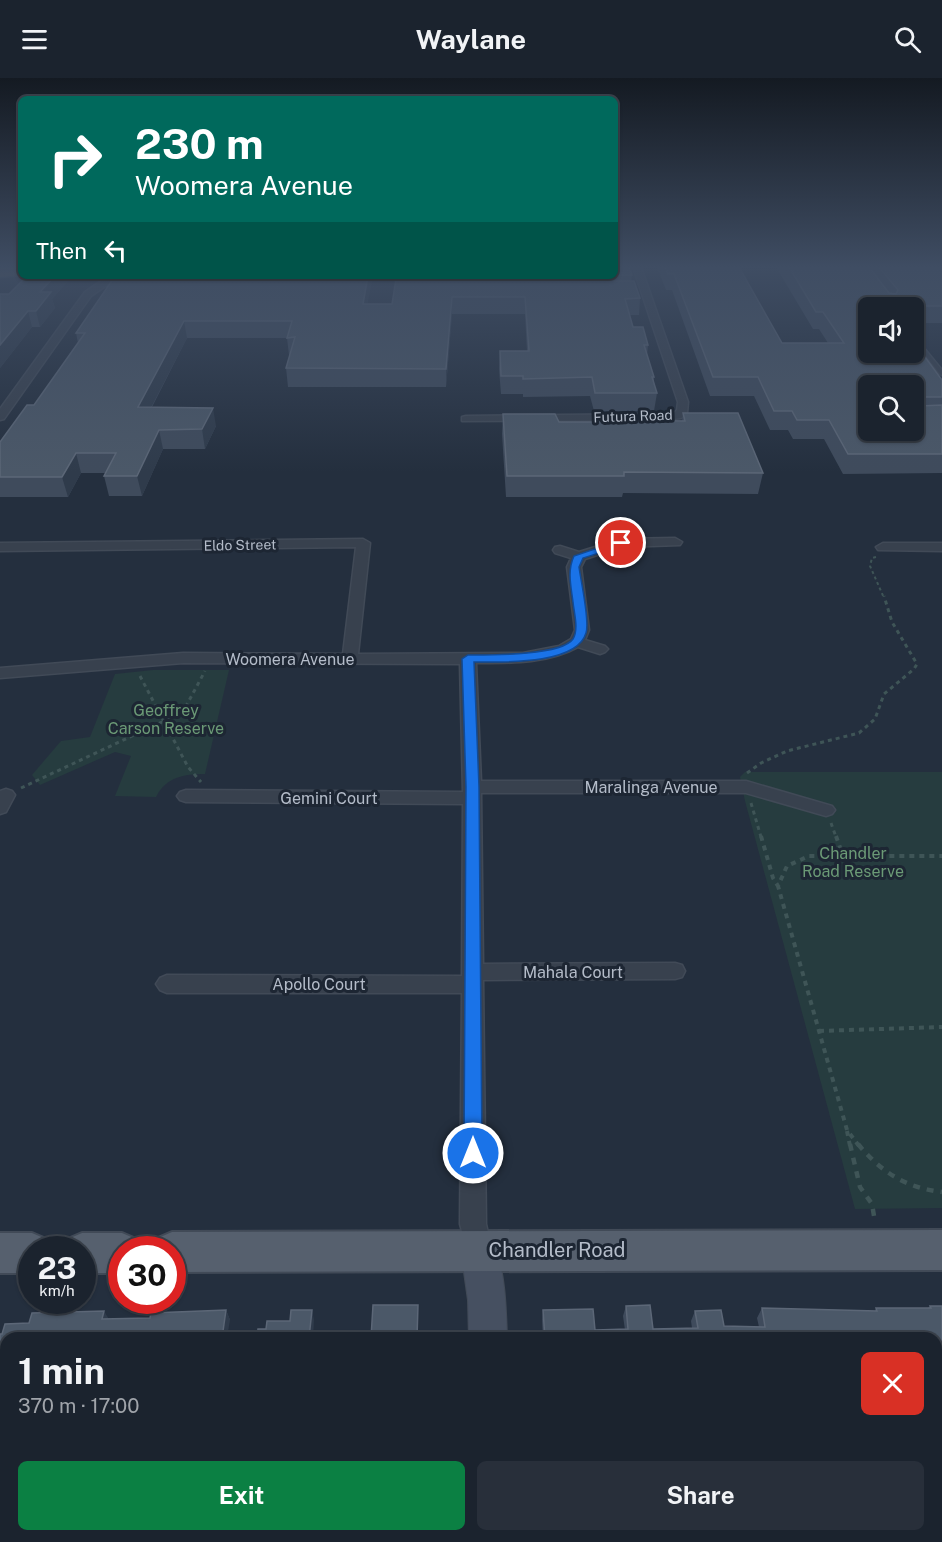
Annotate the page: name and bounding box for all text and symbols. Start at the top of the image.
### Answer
icon: menu [18,23,51,56]
text: Waylane [416,23,526,55]
icon: search [891,23,924,56]
text: 230 m [135,119,264,168]
icon: right [36,120,114,198]
text: Woomera Avenue [135,169,353,201]
icon: left [99,234,132,267]
text: Then [36,238,87,264]
map controls [858,297,924,441]
button: sound [858,297,924,363]
button: search [858,375,924,441]
street label: Futura Road [593,407,673,425]
pin [595,517,646,568]
icon: arrive [604,526,637,559]
street label: Eldo Street [203,536,277,554]
street label: Woomera Avenue [225,650,355,669]
park label: Geoffrey Carson Reserve [108,701,224,738]
street label: Maralinga Avenue [584,778,718,797]
street label: Gemini Court [280,789,378,808]
park label: Chandler Road Reserve [802,844,904,881]
street label: Mahala Court [523,963,623,982]
street label: Apollo Court [272,975,366,994]
position arrow [441,1121,505,1185]
speed limit sign: 30 [108,1236,186,1314]
street label: Chandler Road [489,1238,625,1262]
text: 23 [37,1250,77,1286]
text: km/h [39,1282,75,1299]
text: 1 min [18,1350,105,1392]
button: close [861,1352,924,1415]
text: 370 m · 17:00 [18,1394,139,1418]
button: Exit [18,1461,465,1530]
button: Share [477,1461,924,1530]

